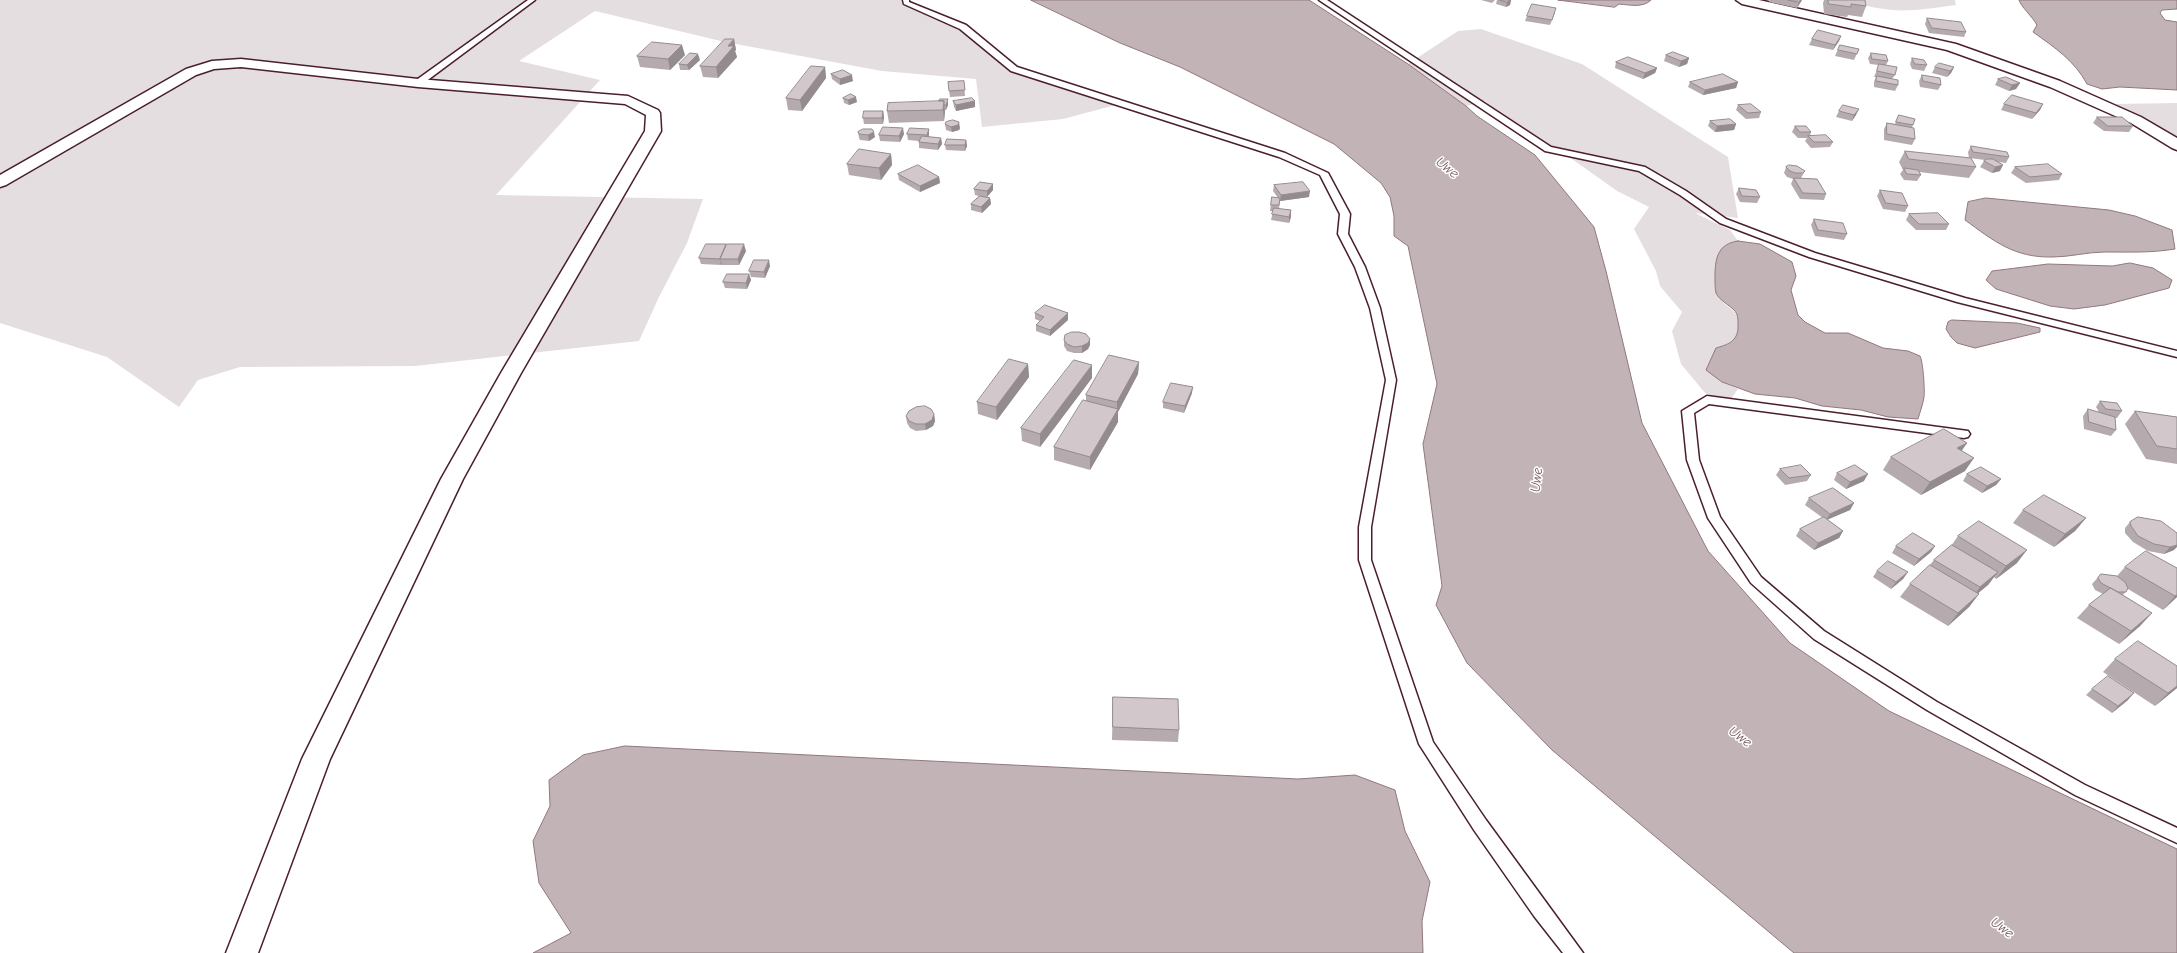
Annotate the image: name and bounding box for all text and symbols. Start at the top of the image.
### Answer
water label: Uwe [1432,154,1462,182]
water label: Uwe [1527,467,1547,493]
water label: Uwe [1725,723,1755,751]
water label: Uwe [1987,914,2017,942]

